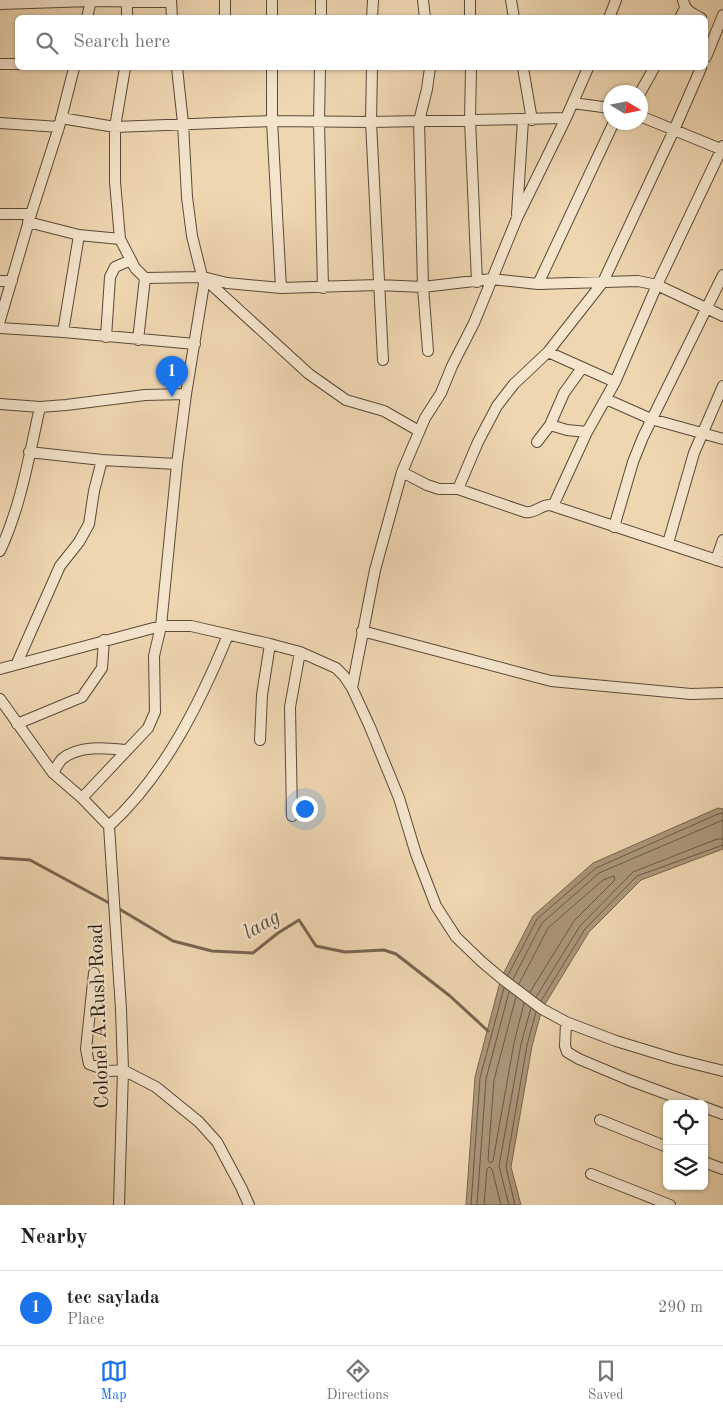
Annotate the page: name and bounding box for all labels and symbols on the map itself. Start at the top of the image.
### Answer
north arrow [603,85,648,130]
pin: 1 [156,356,188,397]
your location [292,796,318,822]
water label: laag [240,906,284,944]
street label: Colonel A.Rush Road [87,923,113,1109]

